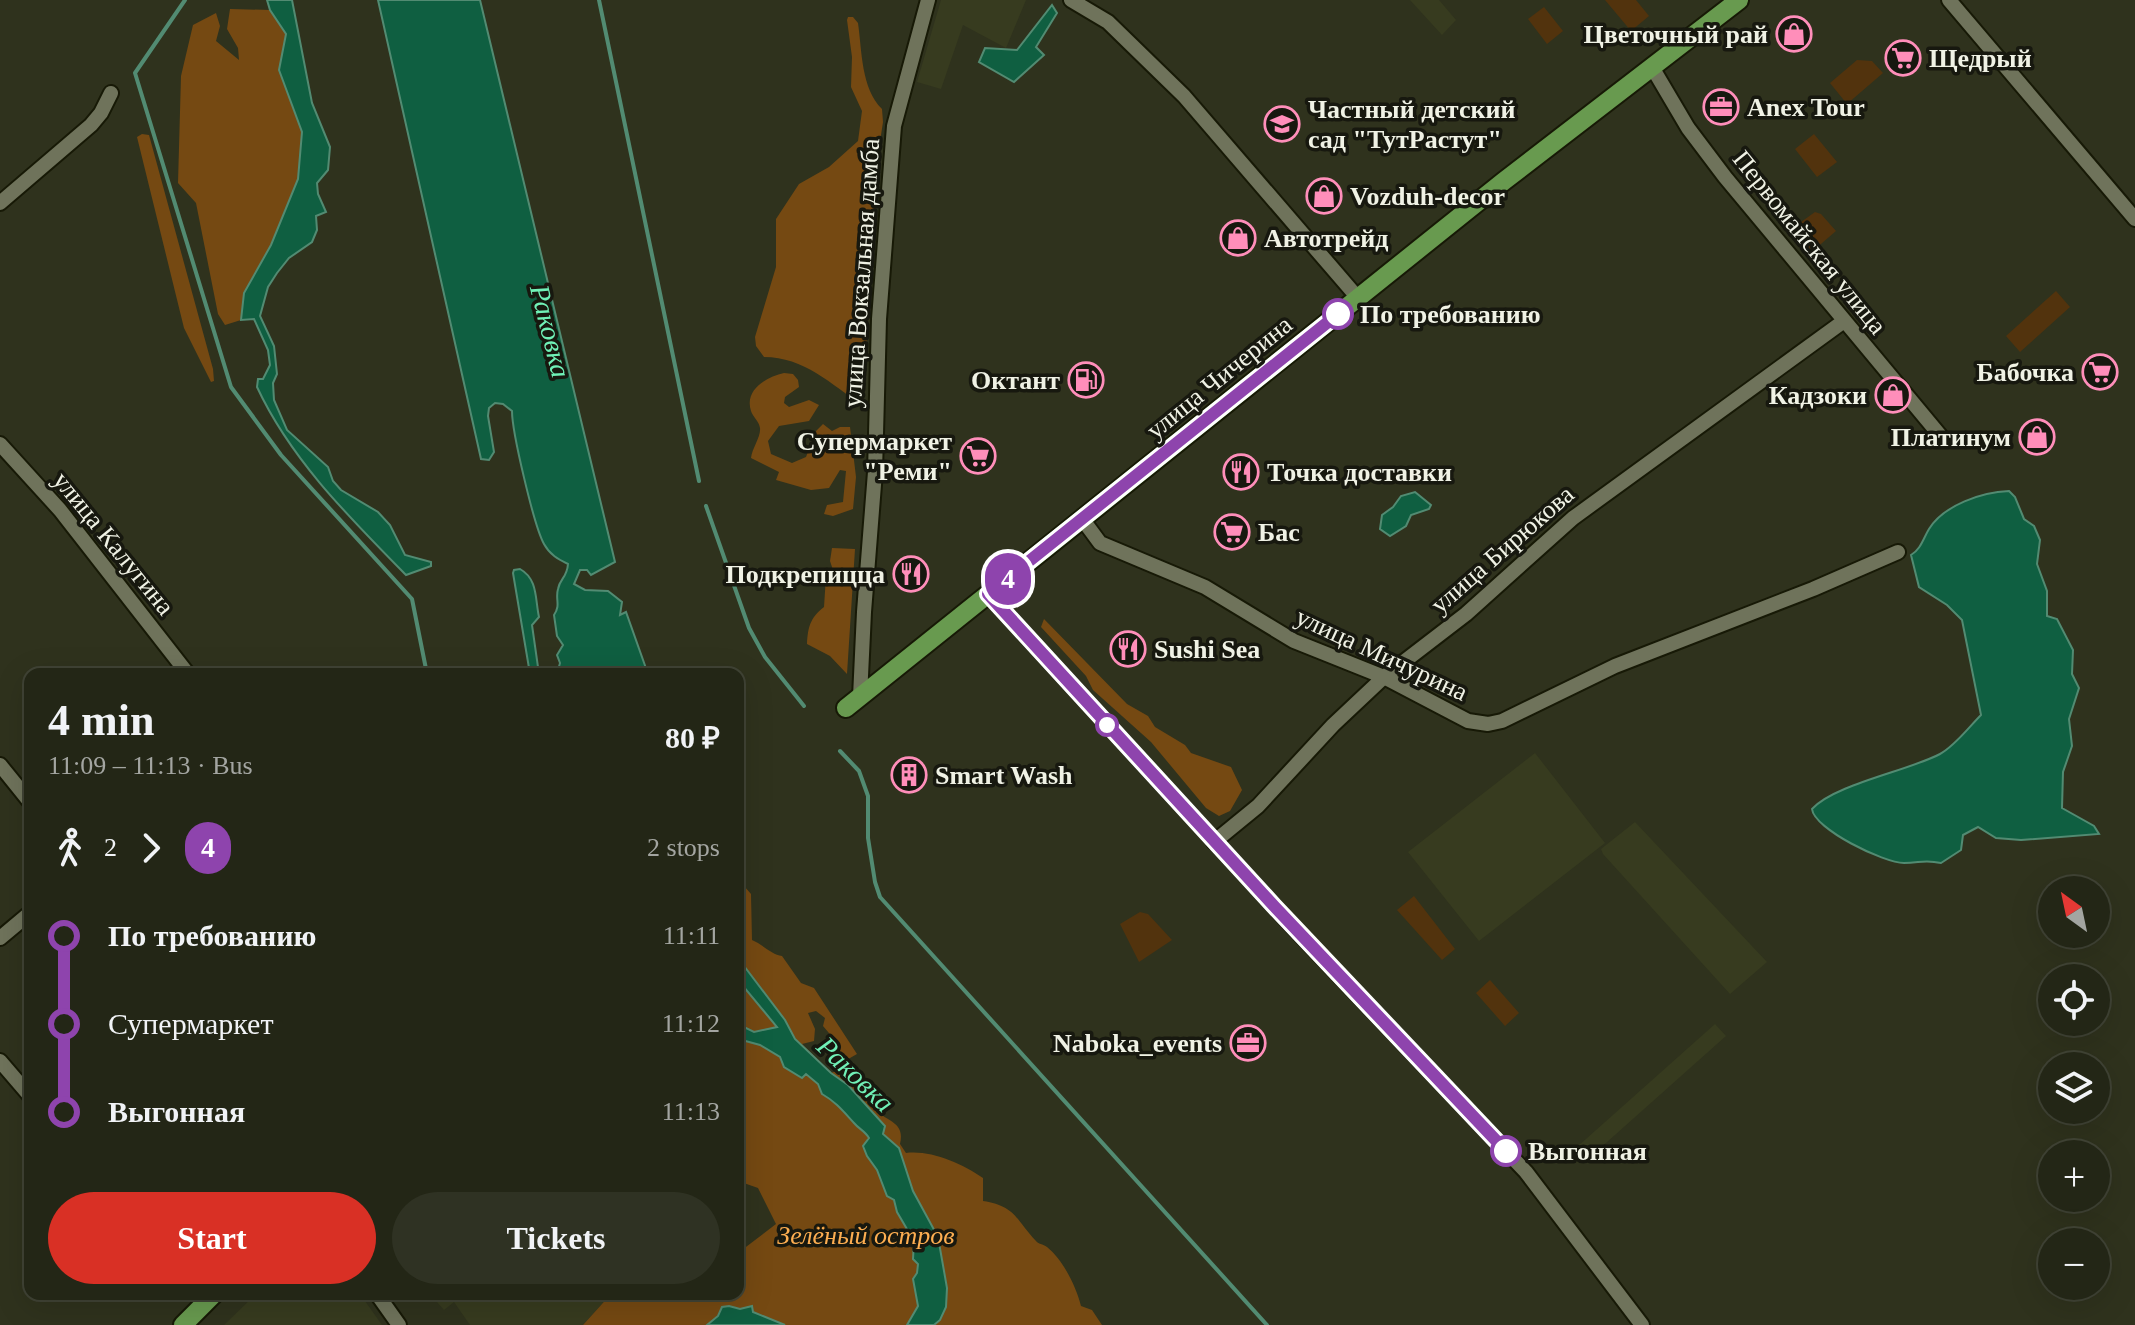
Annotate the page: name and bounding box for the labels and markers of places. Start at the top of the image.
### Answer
shop icon: Цветочный рай [1775,15,1813,53]
place label: Цветочный рай [1584,20,1768,49]
supermarket icon: Щедрый [1884,39,1922,77]
place label: Щедрый [1929,44,2032,73]
office icon: Anex Tour [1702,88,1740,126]
place label: Anex Tour [1747,93,1865,122]
place label: Частный детский сад "ТутРастут" [1308,95,1515,154]
school or university icon: Частный детский сад "ТутРастут" [1263,105,1301,143]
shop icon: Vozduh-decor [1305,177,1343,215]
place label: Vozduh-decor [1350,182,1505,211]
shop icon: Автотрейд [1219,219,1257,257]
place label: Автотрейд [1264,224,1388,253]
marker: По требованию [1323,299,1353,329]
place label: По требованию [1360,300,1541,329]
supermarket icon: Бабочка [2081,353,2119,391]
place label: Бабочка [1977,358,2074,387]
fuel station icon: Октант [1067,361,1105,399]
place label: Октант [971,366,1060,395]
shop icon: Кадзоки [1874,376,1912,414]
place label: Кадзоки [1769,381,1867,410]
shop icon: Платинум [2018,418,2056,456]
place label: Платинум [1891,423,2011,452]
place label: Супермаркет "Реми" [797,427,952,486]
supermarket icon: Супермаркет "Реми" [959,437,997,475]
restaurant icon: Точка доставки [1222,453,1260,491]
place label: Точка доставки [1267,458,1452,487]
supermarket icon: Бас [1213,513,1251,551]
place label: Бас [1258,518,1300,547]
restaurant icon: Подкрепицца [892,555,930,593]
place label: Подкрепицца [725,560,885,589]
restaurant icon: Sushi Sea [1109,630,1147,668]
place label: Sushi Sea [1154,635,1260,664]
unlabelled marker [1096,714,1118,736]
building icon: Smart Wash [890,756,928,794]
place label: Smart Wash [935,761,1073,790]
office icon: Naboka_events [1229,1024,1267,1062]
place label: Naboka_events [1053,1029,1222,1058]
marker: Выгонная [1491,1136,1521,1166]
place label: Выгонная [1528,1137,1647,1166]

